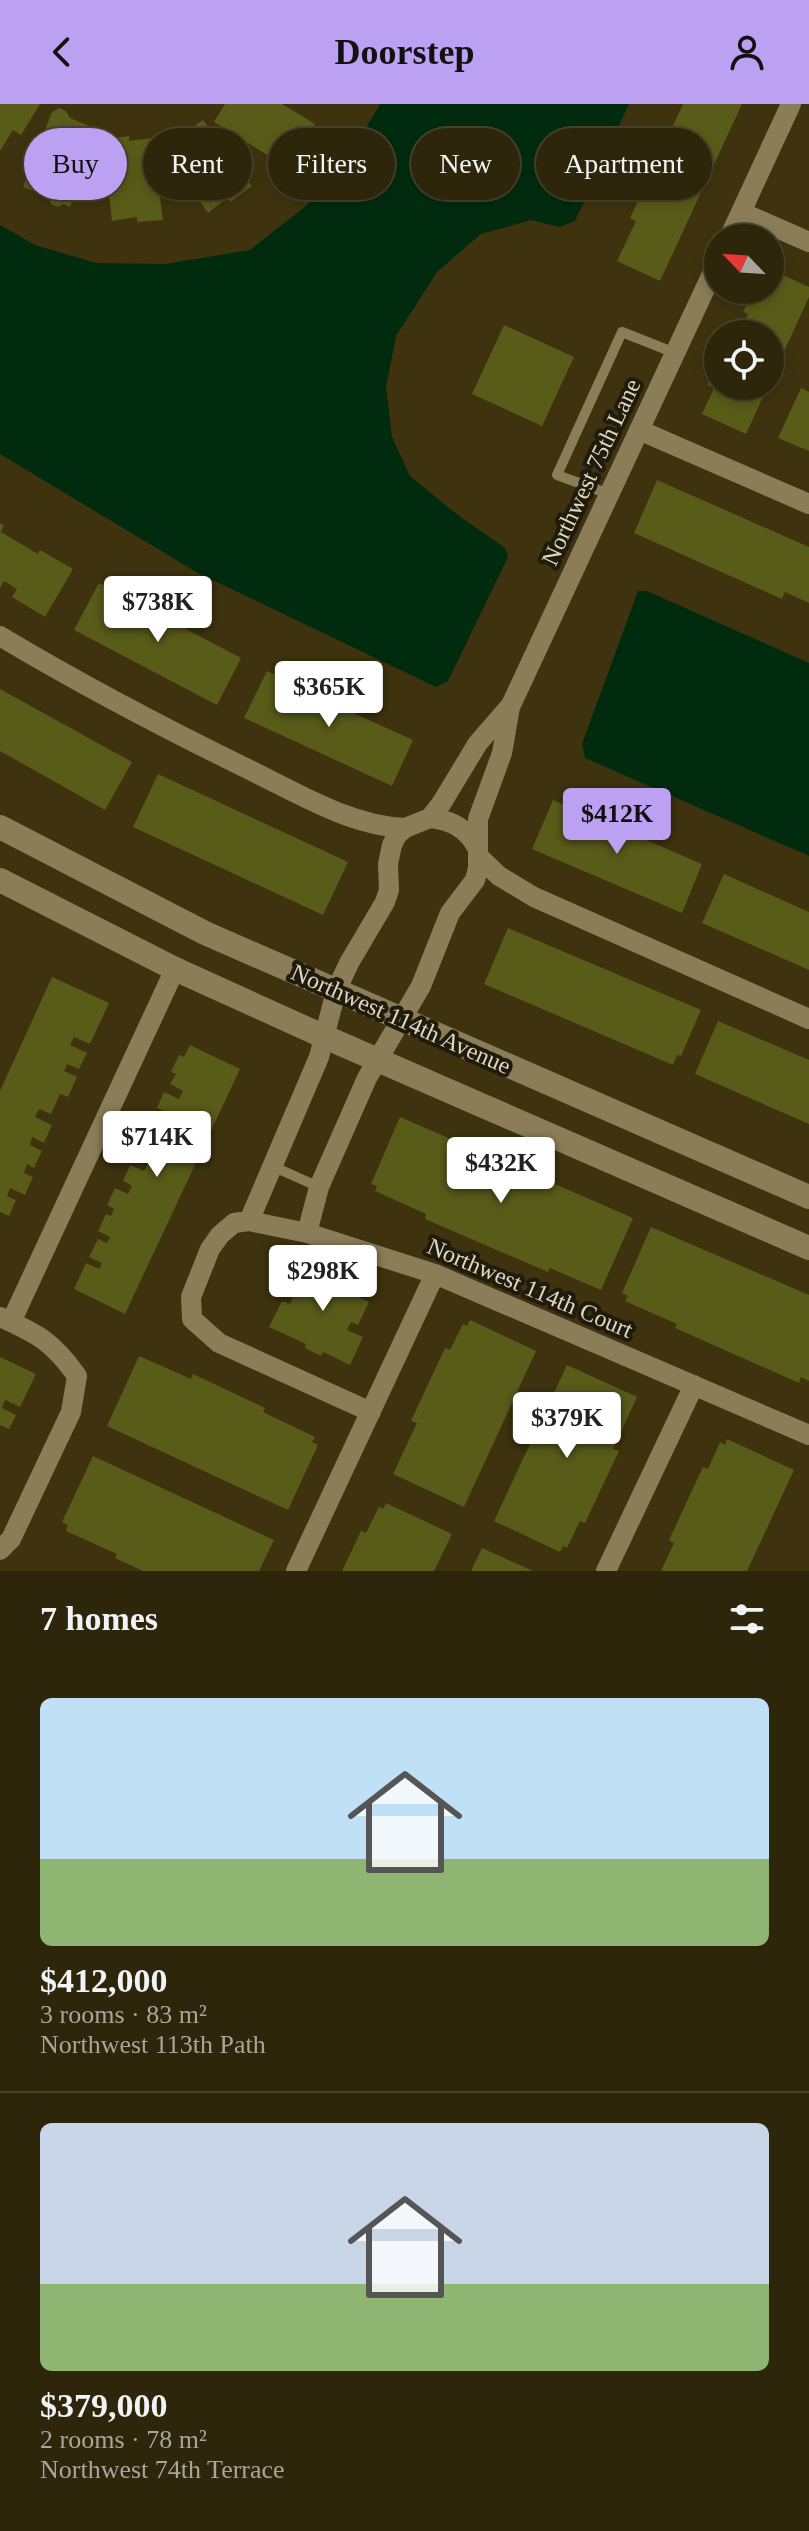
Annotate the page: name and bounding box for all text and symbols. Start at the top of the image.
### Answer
icon: back [40,30,84,74]
icon: person [725,30,769,74]
text: Doorstep [335,32,474,72]
chip: Buy [24,128,127,200]
chip: Rent [143,128,252,200]
chip: Filters [268,128,395,200]
chip: New [411,128,520,200]
chip: Apartment [536,128,712,200]
north arrow [704,224,784,304]
map controls [704,224,784,400]
button: locate [704,320,784,400]
street label: Northwest 75th Lane [536,375,646,569]
pin: $738K [102,576,214,644]
text: $738K [122,587,194,616]
pin: $365K [273,661,385,729]
text: $365K [293,672,365,701]
pin: $412K [561,788,673,856]
text: $412K [581,799,653,828]
street label: Northwest 114th Avenue [287,959,515,1079]
pin: $714K [101,1111,213,1179]
text: $714K [121,1122,193,1151]
pin: $432K [445,1137,557,1205]
text: $432K [465,1148,537,1177]
street label: Northwest 114th Court [423,1233,637,1343]
pin: $298K [267,1245,379,1313]
text: $298K [287,1256,359,1285]
pin: $379K [511,1392,623,1460]
text: $379K [531,1403,603,1432]
icon: filters [725,1597,769,1641]
text: 7 homes [40,1600,158,1637]
icon: home [333,1750,477,1894]
text: $412,000 [40,1962,168,1999]
text: 3 rooms · 83 m² [40,2000,207,2029]
text: Northwest 113th Path [40,2030,266,2059]
icon: home [333,2175,477,2319]
text: $379,000 [40,2387,168,2424]
text: 2 rooms · 78 m² [40,2425,207,2454]
text: Northwest 74th Terrace [40,2455,285,2484]

